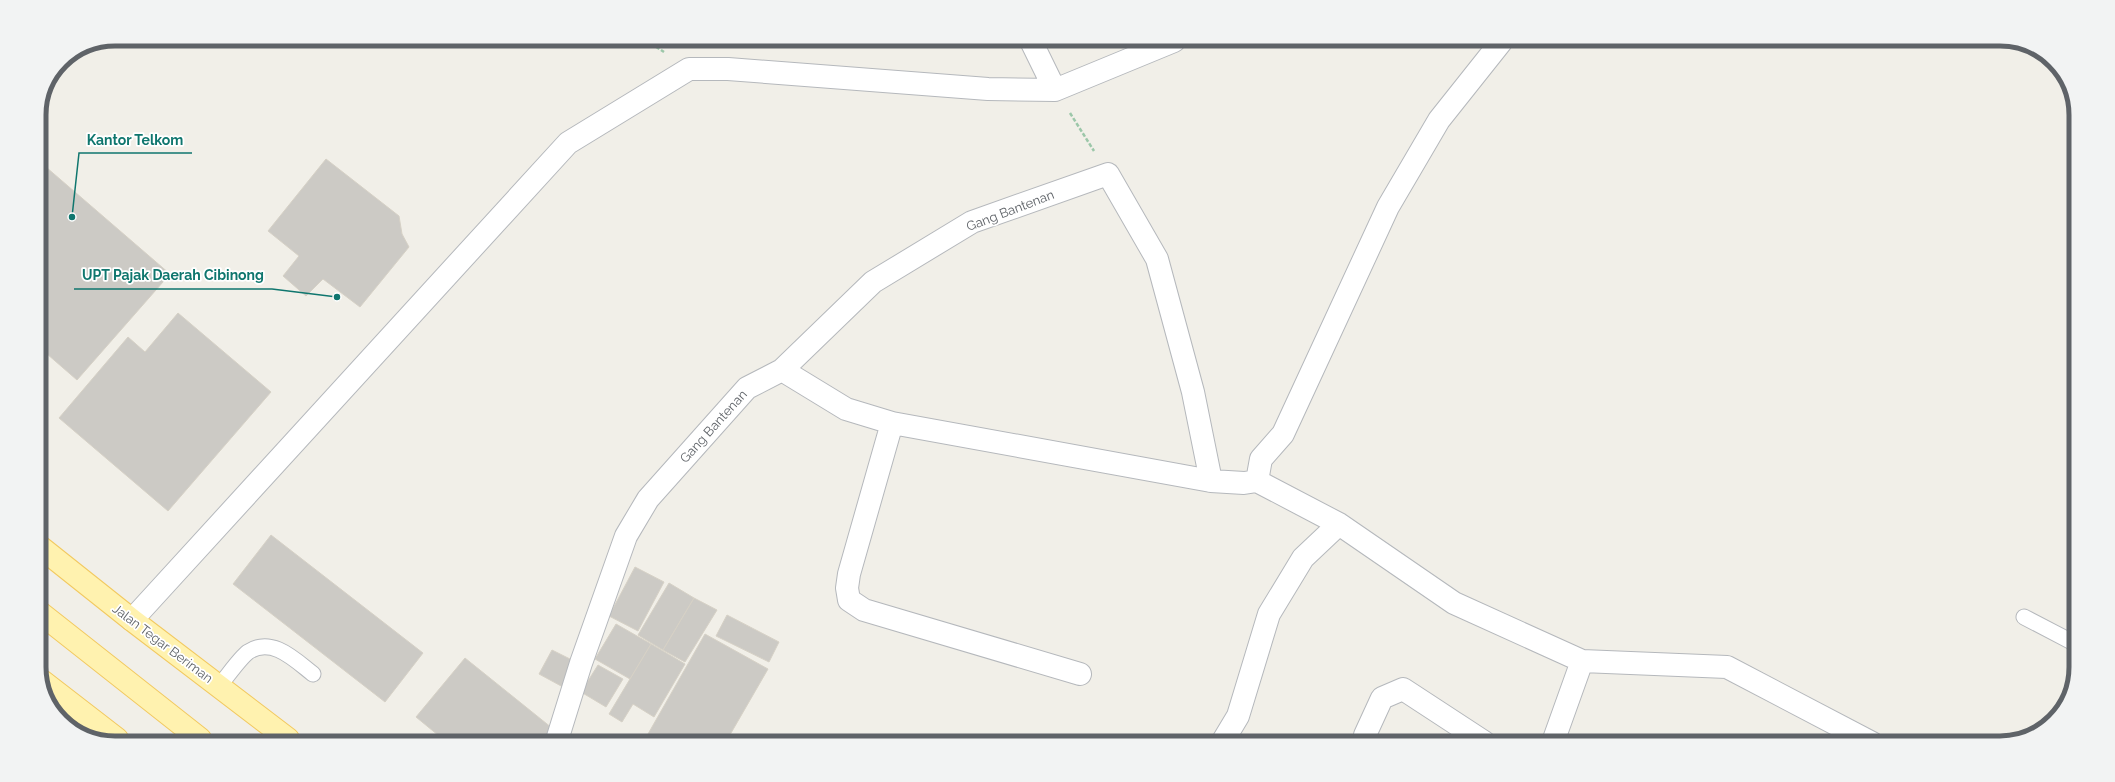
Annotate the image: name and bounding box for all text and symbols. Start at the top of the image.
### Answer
callout: Kantor Telkom [79,127,192,153]
text: Kantor Telkom [87,132,183,148]
street label: Gang Bantenan [964,187,1056,234]
callout: UPT Pajak Daerah Cibinong [74,263,272,289]
text: UPT Pajak Daerah Cibinong [82,267,264,283]
street label: Gang Bantenan [677,387,750,466]
street label: Jalan Tegar Beriman [110,601,216,686]

